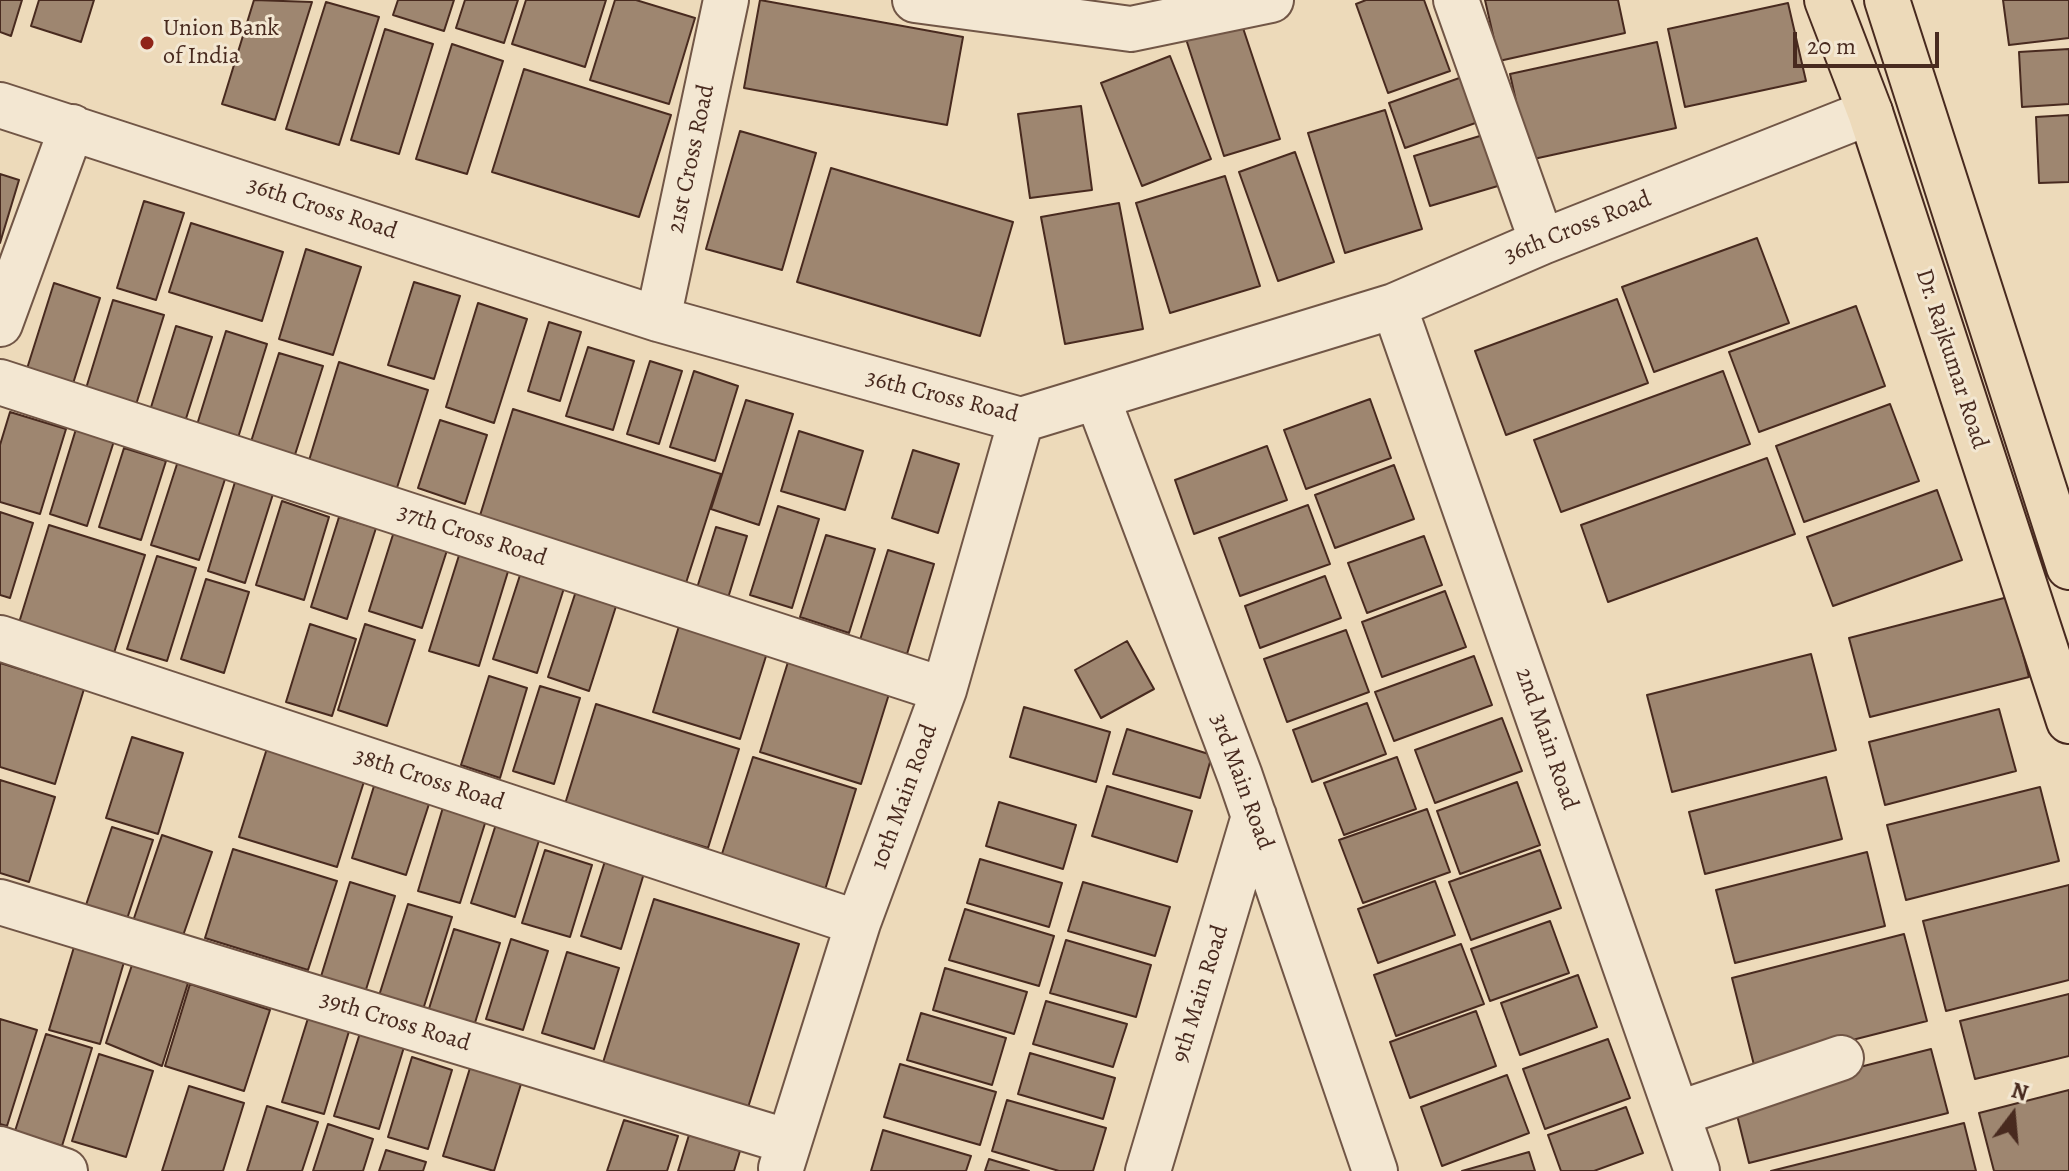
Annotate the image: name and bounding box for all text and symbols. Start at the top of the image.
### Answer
place label: Union Bank of India [163,15,279,71]
scale bar [1797,16,1943,66]
text: 20 m [1807,30,1856,62]
marker: Union Bank of India [138,34,156,52]
street label: 21st Cross Road [662,82,722,236]
street label: 36th Cross Road [243,171,401,247]
street label: 36th Cross Road [1500,185,1656,271]
street label: Dr. Rajkumar Road [1908,265,1994,453]
street label: 36th Cross Road [863,364,1021,430]
street label: 37th Cross Road [394,498,550,574]
street label: 2nd Main Road [1508,664,1584,814]
street label: 3rd Main Road [1203,710,1279,854]
street label: 10th Main Road [865,720,945,874]
street label: 38th Cross Road [350,742,508,818]
street label: 9th Main Road [1166,922,1236,1066]
street label: 39th Cross Road [316,985,474,1059]
north arrow [1973,1075,2053,1155]
text: N [2008,1075,2031,1109]

